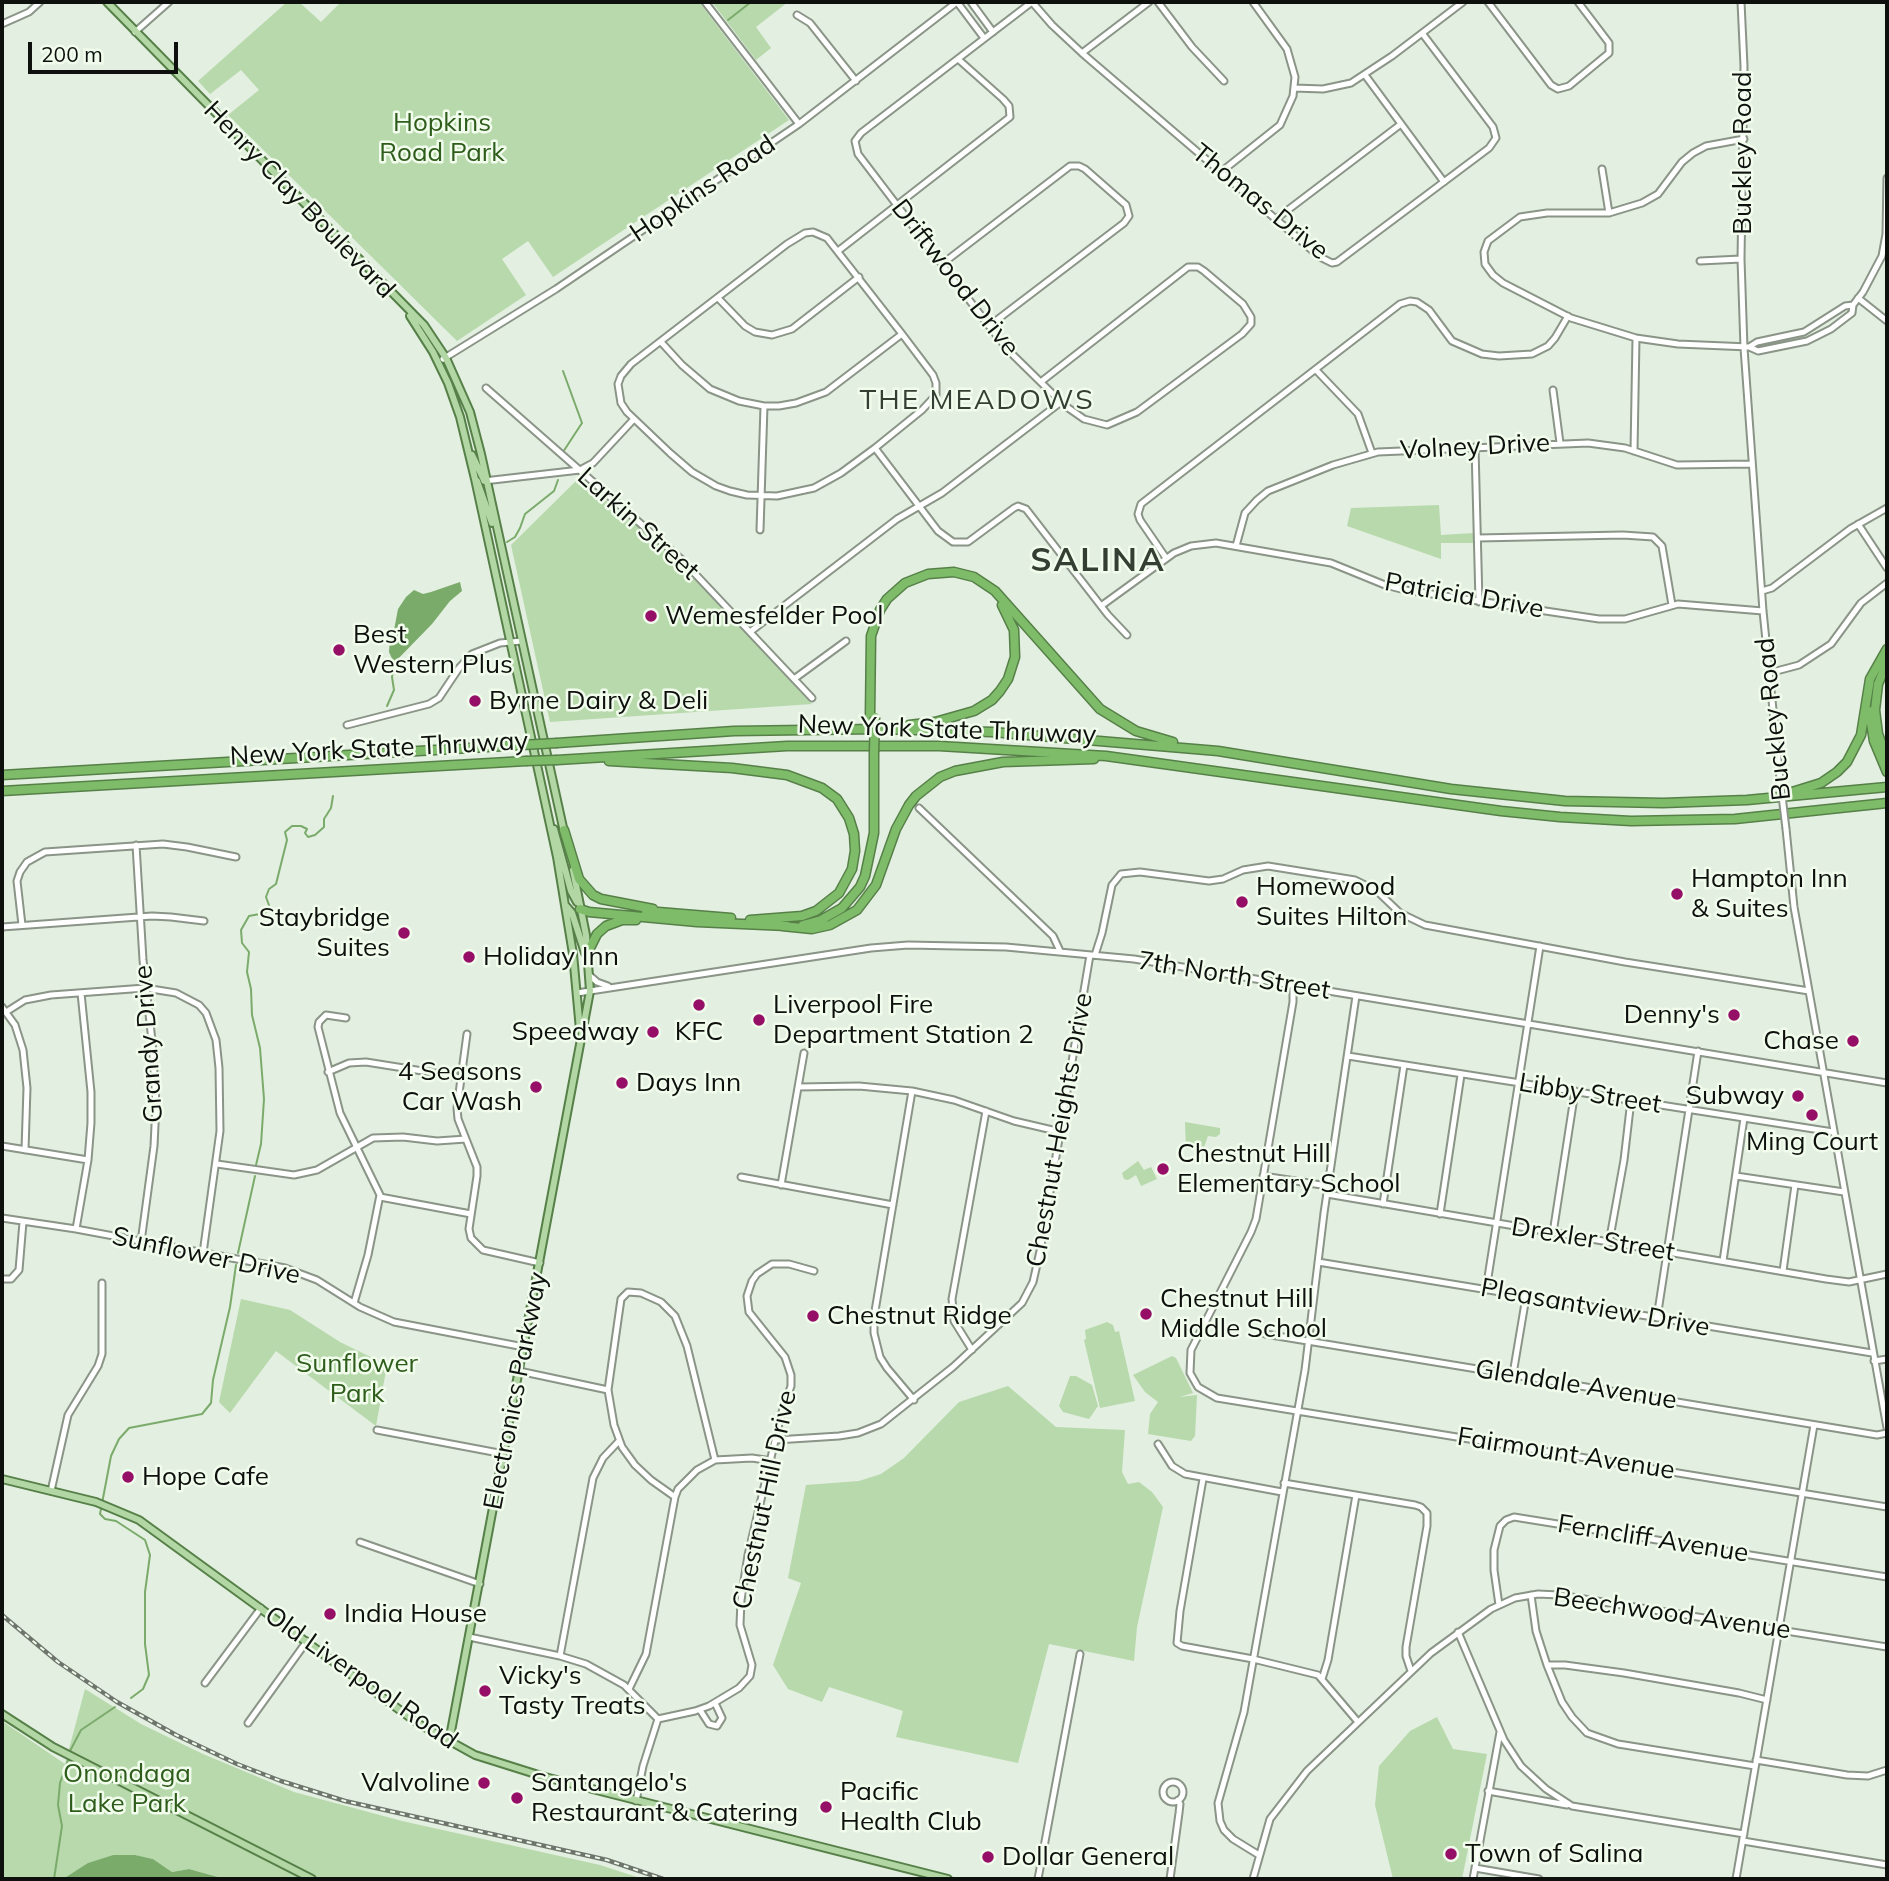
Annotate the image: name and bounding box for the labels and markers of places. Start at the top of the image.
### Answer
place label: Wemesfelder Pool [665,600,883,632]
marker: Wemesfelder Pool [643,608,659,624]
place label: Best Western Plus [353,619,513,680]
marker: Best Western Plus [331,642,347,658]
place label: Byrne Dairy & Deli [489,685,708,717]
marker: Byrne Dairy & Deli [467,693,483,709]
place label: Hampton Inn & Suites [1691,863,1848,924]
place label: Homewood Suites Hilton [1256,871,1408,932]
marker: Hampton Inn & Suites [1669,886,1685,902]
marker: Homewood Suites Hilton [1234,894,1250,910]
place label: Staybridge Suites [259,902,390,964]
marker: Staybridge Suites [396,925,412,941]
place label: Holiday Inn [483,941,619,973]
marker: Holiday Inn [461,949,477,965]
place label: Liverpool Fire Department Station 2 [773,989,1034,1050]
marker: KFC [691,997,707,1013]
place label: Denny's [1624,999,1720,1031]
marker: Denny's [1726,1007,1742,1023]
marker: Liverpool Fire Department Station 2 [751,1012,767,1028]
place label: Speedway [512,1016,639,1048]
place label: KFC [675,1016,723,1048]
marker: Speedway [645,1024,661,1040]
place label: Chase [1763,1025,1839,1057]
marker: Chase [1845,1033,1861,1049]
place label: 4 Seasons Car Wash [398,1056,522,1118]
place label: Days Inn [636,1067,741,1099]
marker: Days Inn [614,1075,630,1091]
marker: 4 Seasons Car Wash [528,1079,544,1095]
place label: Subway [1686,1080,1784,1112]
marker: Subway [1790,1088,1806,1104]
marker: Ming Court [1804,1107,1820,1123]
place label: Ming Court [1746,1126,1878,1158]
place label: Chestnut Hill Elementary School [1177,1138,1401,1200]
marker: Chestnut Hill Elementary School [1155,1161,1171,1177]
place label: Chestnut Hill Middle School [1160,1283,1327,1344]
place label: Chestnut Ridge [827,1300,1012,1332]
marker: Chestnut Hill Middle School [1138,1306,1154,1322]
marker: Chestnut Ridge [805,1308,821,1324]
place label: Hope Cafe [142,1461,269,1493]
marker: Hope Cafe [120,1469,136,1485]
place label: India House [344,1598,487,1630]
marker: India House [322,1606,338,1622]
place label: Vicky's Tasty Treats [499,1660,646,1722]
marker: Vicky's Tasty Treats [477,1683,493,1699]
place label: Valvoline [361,1767,470,1799]
place label: Santangelo's Restaurant & Catering [531,1767,798,1828]
marker: Valvoline [476,1775,492,1791]
place label: Pacific Health Club [840,1776,982,1838]
marker: Santangelo's Restaurant & Catering [509,1790,525,1806]
marker: Pacific Health Club [818,1799,834,1815]
place label: Town of Salina [1465,1838,1643,1870]
place label: Dollar General [1002,1841,1174,1873]
marker: Town of Salina [1443,1846,1459,1862]
marker: Dollar General [980,1849,996,1865]

